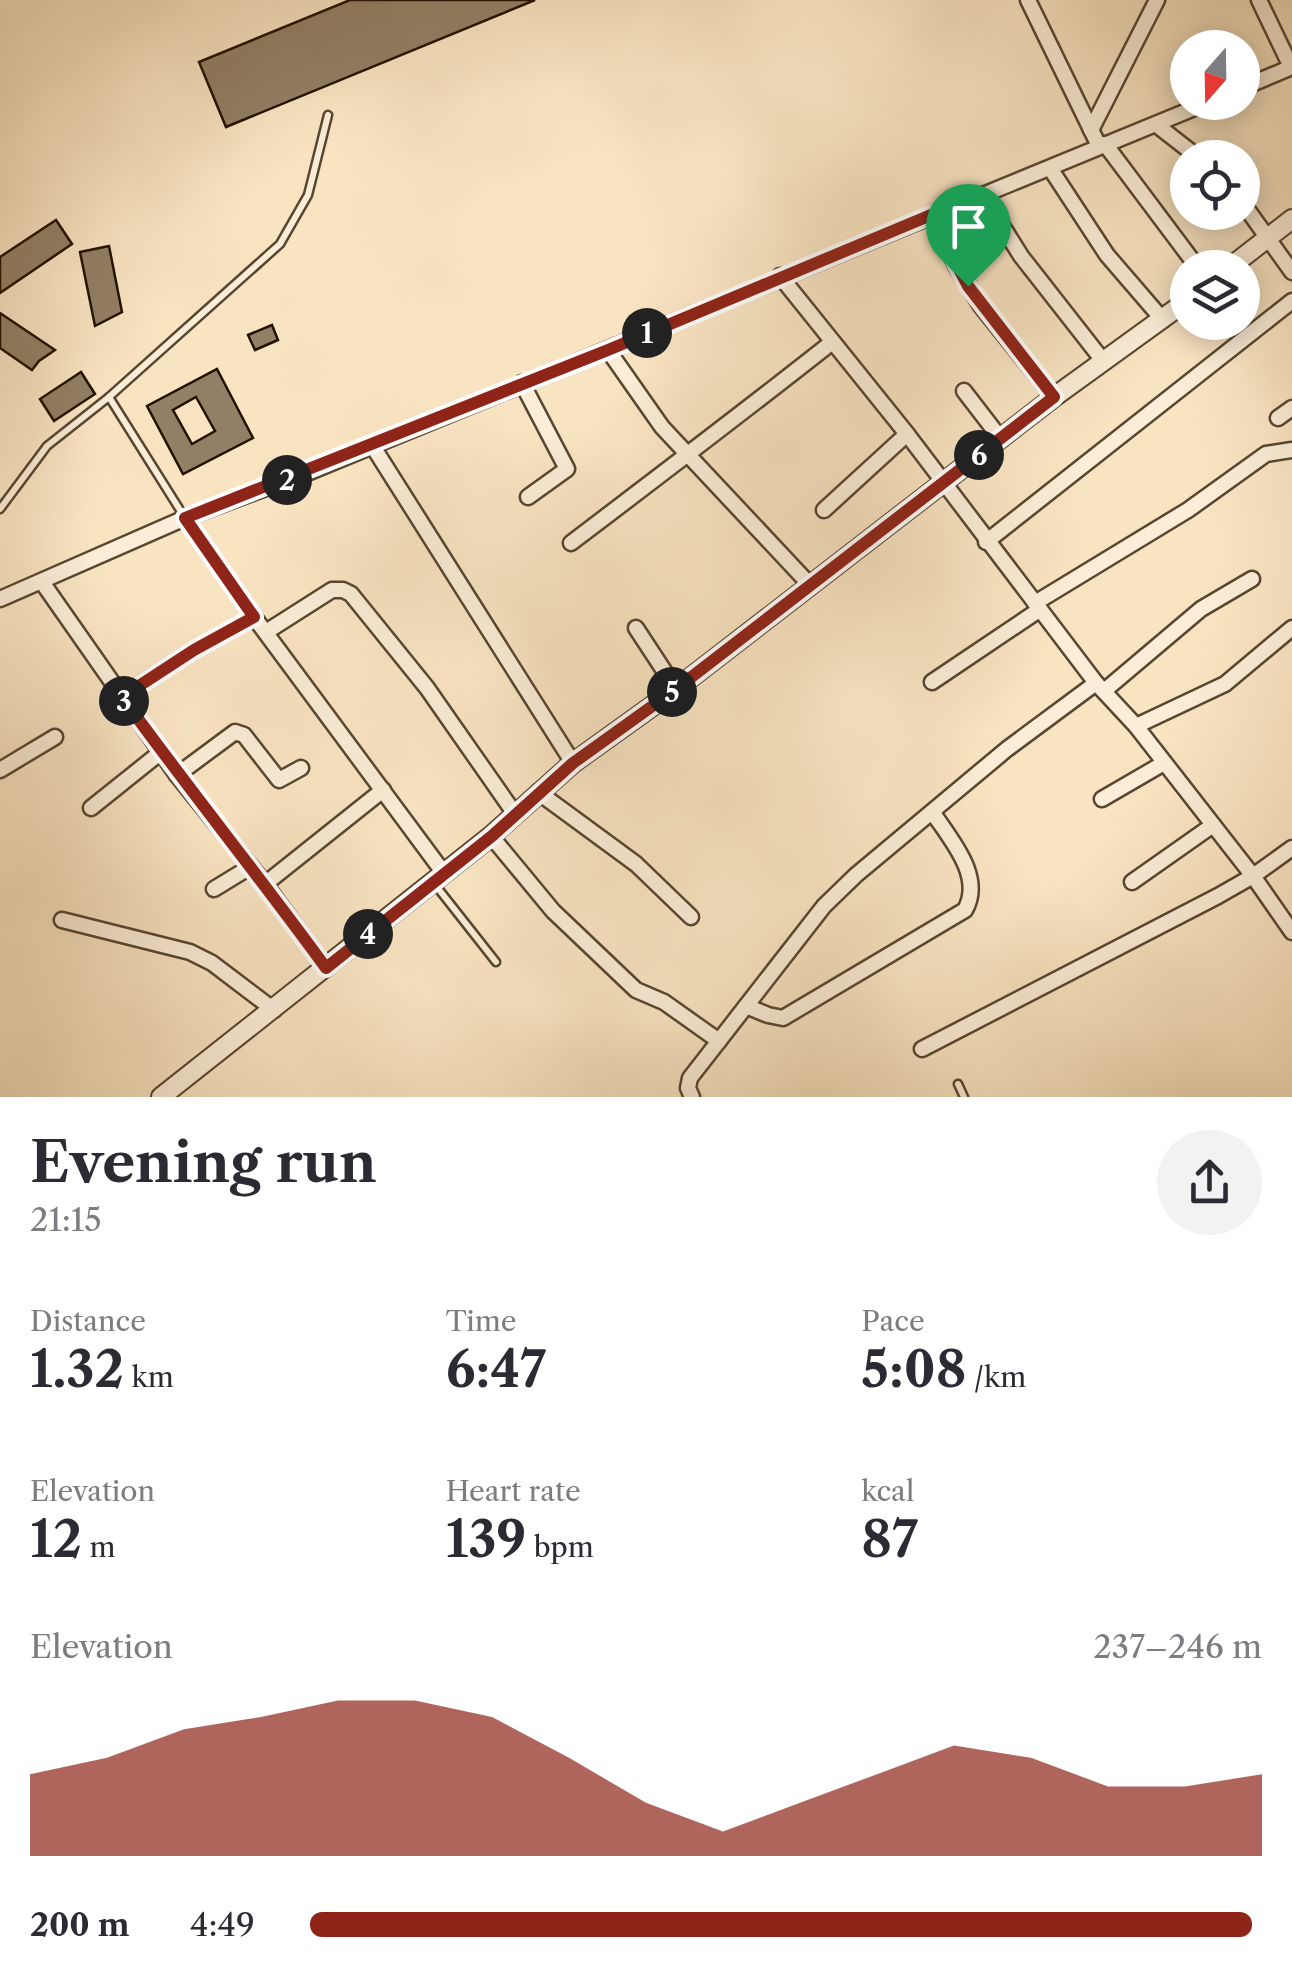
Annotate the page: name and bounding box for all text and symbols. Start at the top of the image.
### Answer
north arrow [1170,30,1260,120]
map controls [1170,30,1260,340]
button: locate [1170,140,1260,230]
pin [926,184,1011,287]
icon: arrive [941,199,996,254]
button: layers [1170,250,1260,340]
pin: 1 [622,308,672,358]
text: 1 [641,316,653,350]
pin: 6 [954,430,1004,480]
text: 6 [971,438,987,472]
pin: 2 [262,455,312,505]
text: 2 [279,463,295,497]
pin: 5 [647,667,697,717]
text: 5 [664,675,680,709]
pin: 3 [99,676,149,726]
text: 3 [116,684,132,718]
pin: 4 [343,909,393,959]
text: 4 [360,917,376,951]
text: Evening run [30,1129,377,1196]
button: share [1157,1130,1262,1235]
text: 21:15 [30,1200,102,1239]
text: Distance [30,1304,146,1338]
text: Time [446,1304,516,1338]
text: Pace [861,1304,925,1338]
text: 1.32 [30,1338,124,1400]
text: 6:47 [446,1338,546,1400]
text: 5:08 [861,1338,966,1400]
text: km [124,1360,174,1394]
text: /km [966,1360,1026,1394]
text: Elevation [30,1474,155,1508]
text: Heart rate [446,1474,581,1508]
text: kcal [861,1474,914,1508]
text: 12 [30,1508,82,1570]
text: 139 [446,1508,526,1570]
text: 87 [861,1508,918,1570]
text: m [82,1530,116,1564]
text: bpm [526,1530,594,1564]
text: Elevation [30,1627,173,1666]
text: 237–246 m [1093,1627,1262,1666]
text: 200 m [30,1905,130,1944]
text: 4:49 [190,1905,255,1944]

